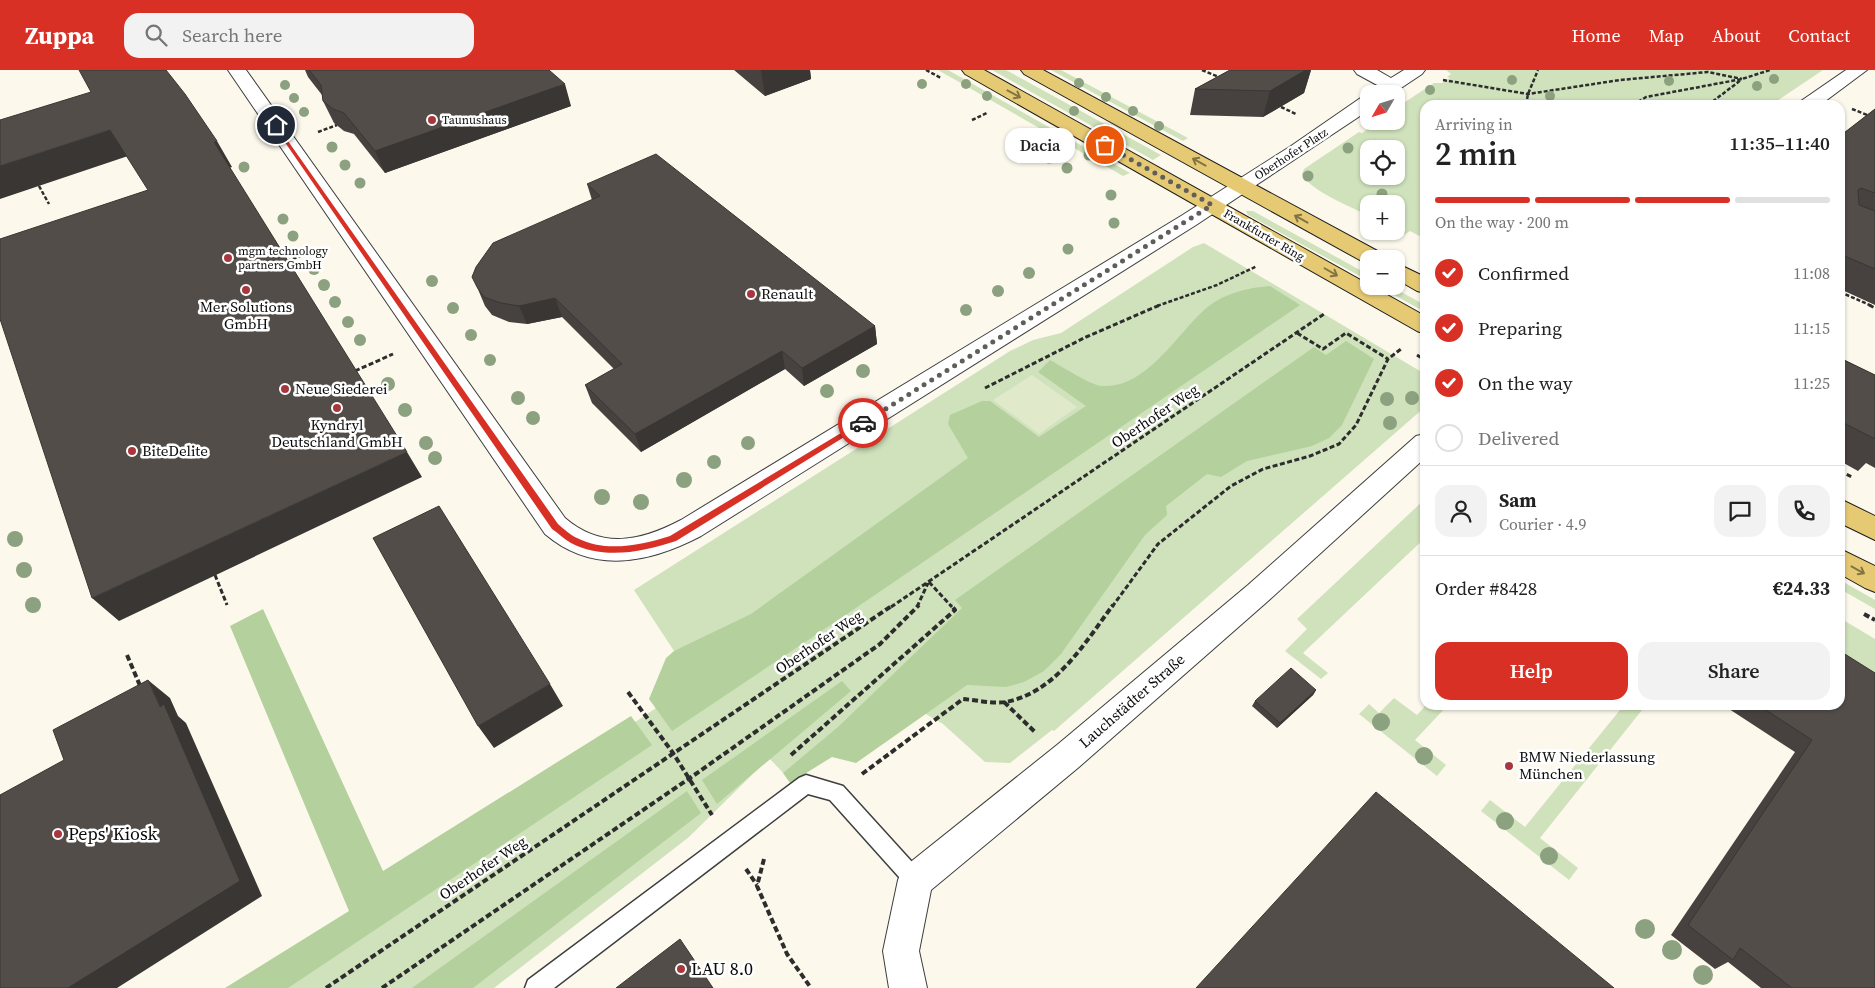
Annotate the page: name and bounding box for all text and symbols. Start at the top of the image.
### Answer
search box [124,13,474,58]
text: Zuppa [25,19,94,52]
icon: search [142,21,170,49]
text: Search here [182,22,282,48]
text: Home [1572,23,1621,48]
text: Map [1649,23,1684,48]
text: About [1712,23,1760,48]
text: Contact [1788,23,1850,48]
north arrow [1360,85,1405,130]
map controls [1360,85,1405,295]
one-way arrow [1006,89,1021,99]
pin [255,104,297,146]
icon: home [262,111,290,139]
place label: Taunushaus [442,112,507,128]
text: Arriving in [1435,113,1513,135]
marker: Taunushaus [426,114,438,126]
pin [1084,124,1126,166]
street label: Oberhofer Platz [1251,124,1331,184]
callout: Dacia [1005,128,1075,162]
text: 11:35–11:40 [1730,130,1830,156]
icon: bag [1091,131,1119,159]
text: 2 min [1435,132,1517,176]
text: Dacia [1020,134,1060,156]
button: locate [1360,140,1405,185]
one-way arrow [1192,157,1207,167]
button: + [1360,195,1405,240]
street label: Frankfurter Ring [1221,205,1307,265]
text: On the way · 200 m [1435,211,1569,233]
one-way arrow [1294,214,1309,223]
place label: mgm technology partners GmbH [238,243,329,273]
button: − [1360,250,1405,295]
marker: mgm technology partners GmbH [222,252,234,264]
icon: check [1435,259,1463,287]
text: Confirmed [1478,260,1569,286]
text: 11:08 [1793,262,1830,284]
one-way arrow [1323,268,1337,278]
place label: Renault [761,283,813,304]
marker: Mer Solutions GmbH [240,284,252,296]
marker: Renault [745,288,757,300]
place label: Mer Solutions GmbH [200,296,292,334]
icon: check [1435,314,1463,342]
text: Preparing [1478,315,1562,341]
text: 11:15 [1793,317,1830,339]
icon: check [1435,369,1463,397]
text: On the way [1478,370,1573,396]
text: 11:25 [1793,372,1830,394]
place label: Neue Siederei [295,378,388,399]
street label: Oberhofer Weg [1107,378,1203,453]
marker: Neue Siederei [279,383,291,395]
courier [838,398,888,448]
marker: Kyndryl Deutschland GmbH [331,402,343,414]
icon: car [849,409,877,437]
place label: Kyndryl Deutschland GmbH [271,414,403,452]
text: Delivered [1478,425,1559,451]
place label: BiteDelite [142,440,208,461]
marker: BiteDelite [126,445,138,457]
button: person [1435,485,1487,537]
button: chat [1714,485,1766,537]
button: phone [1778,485,1830,537]
text: Sam [1499,487,1537,513]
text: Courier · 4.9 [1499,513,1587,535]
one-way arrow [1850,565,1865,575]
text: Order #8428 [1435,575,1537,601]
text: €24.33 [1773,575,1830,601]
street label: Oberhofer Weg [771,604,867,679]
button: Help [1435,642,1628,700]
button: Share [1638,642,1830,700]
street label: Lauchstädter Straße [1074,649,1189,752]
place label: BMW Niederlassung München [1519,746,1655,784]
marker: BMW Niederlassung München [1503,760,1515,772]
place label: Peps' Kiosk [68,821,158,846]
marker: Peps' Kiosk [52,828,64,840]
street label: Oberhofer Weg [435,830,531,905]
place label: LAU 8.0 [691,956,753,981]
marker: LAU 8.0 [675,963,687,975]

